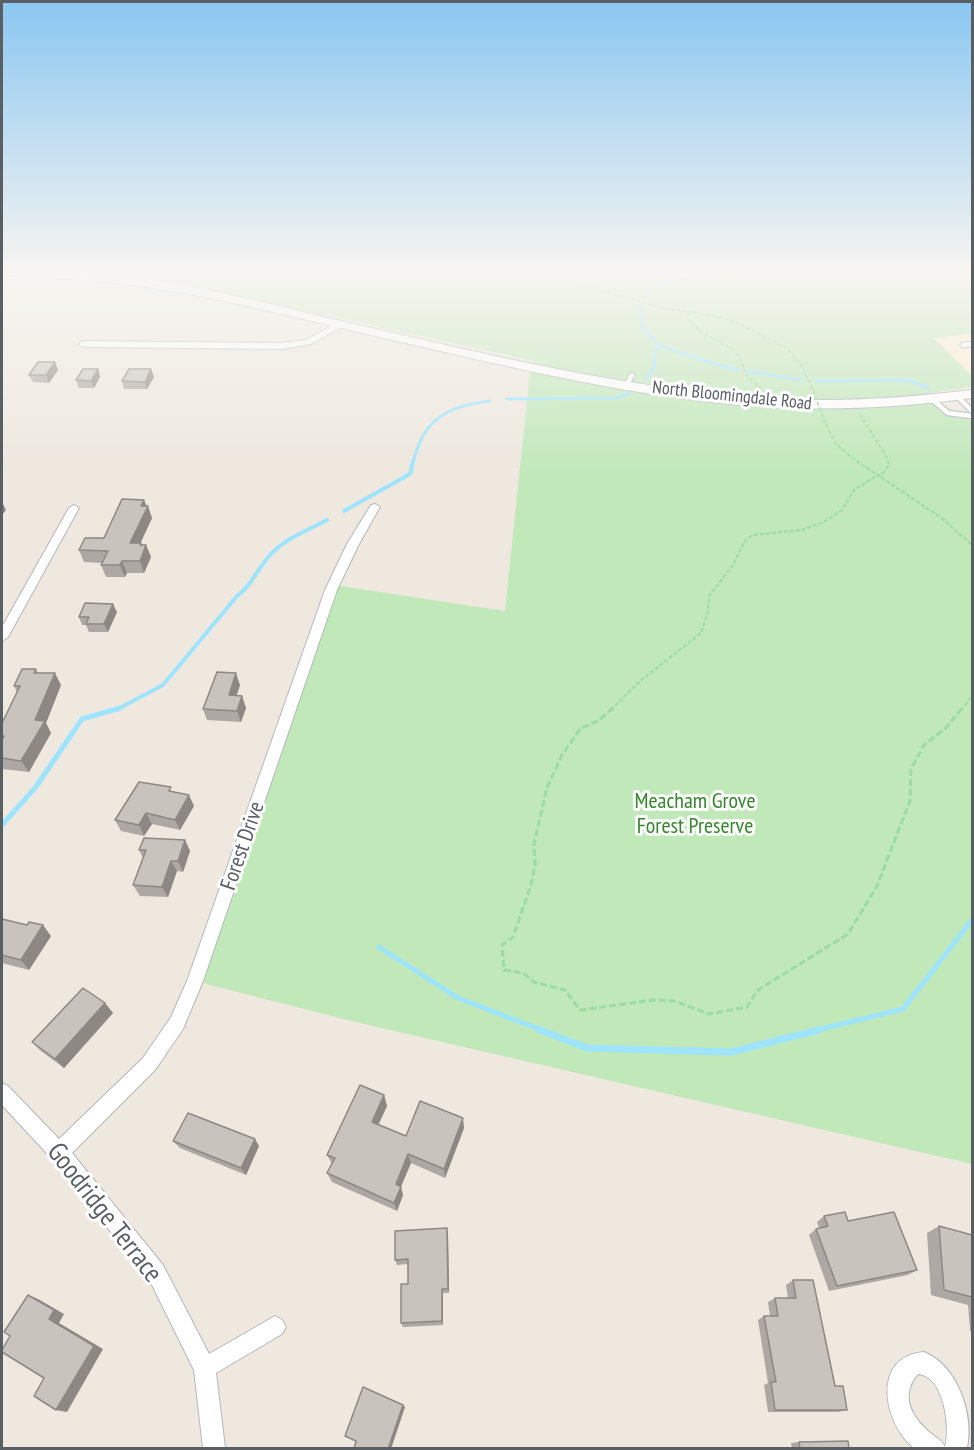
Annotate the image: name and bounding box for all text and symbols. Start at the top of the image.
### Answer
street label: North Bloomingdale Road [651,377,813,415]
park label: Meacham Grove Forest Preserve [635,789,755,840]
street label: Forest Drive [216,798,270,894]
street label: Goodridge Terrace [39,1137,169,1289]

